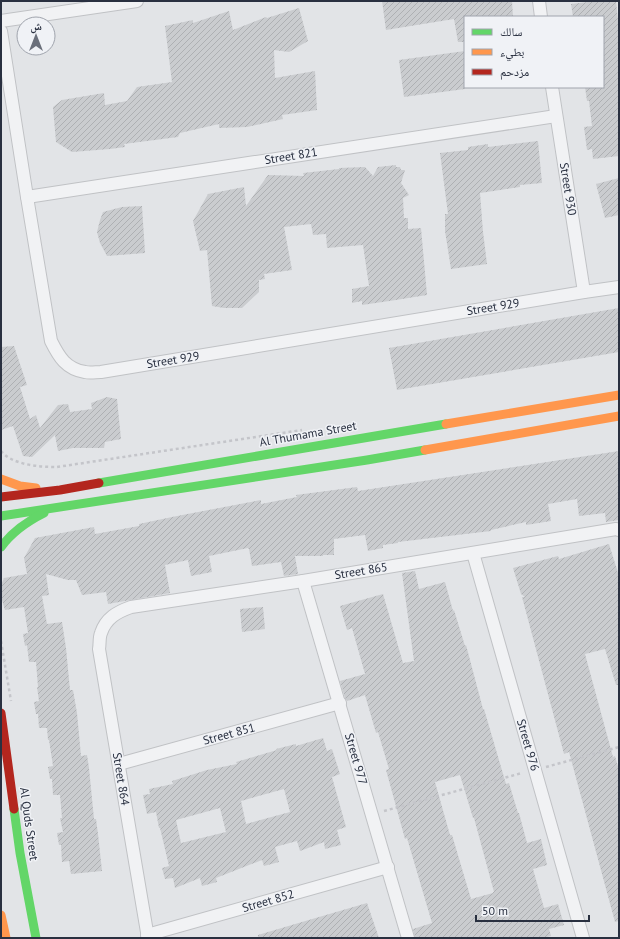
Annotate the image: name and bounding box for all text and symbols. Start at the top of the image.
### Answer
north arrow [16,16,56,56]
legend [464,16,604,88]
text: ش [30,19,42,34]
text: سالك [500,24,522,39]
text: بطيء [500,44,524,62]
text: مزدحم [500,64,529,80]
street label: Street 821 [263,144,319,167]
street label: Street 930 [557,161,580,217]
street label: Street 929 [465,295,521,318]
street label: Street 929 [145,348,201,371]
street label: Al Thumama Street [258,418,358,449]
street label: Street 865 [333,559,389,582]
street label: Street 976 [514,717,543,773]
street label: Street 851 [201,719,257,748]
street label: Street 977 [342,731,371,787]
street label: Street 864 [110,751,133,807]
street label: Al Quds Street [17,786,42,861]
street label: Street 852 [240,886,296,915]
scale bar [476,897,589,923]
text: 50 m [482,903,508,918]

